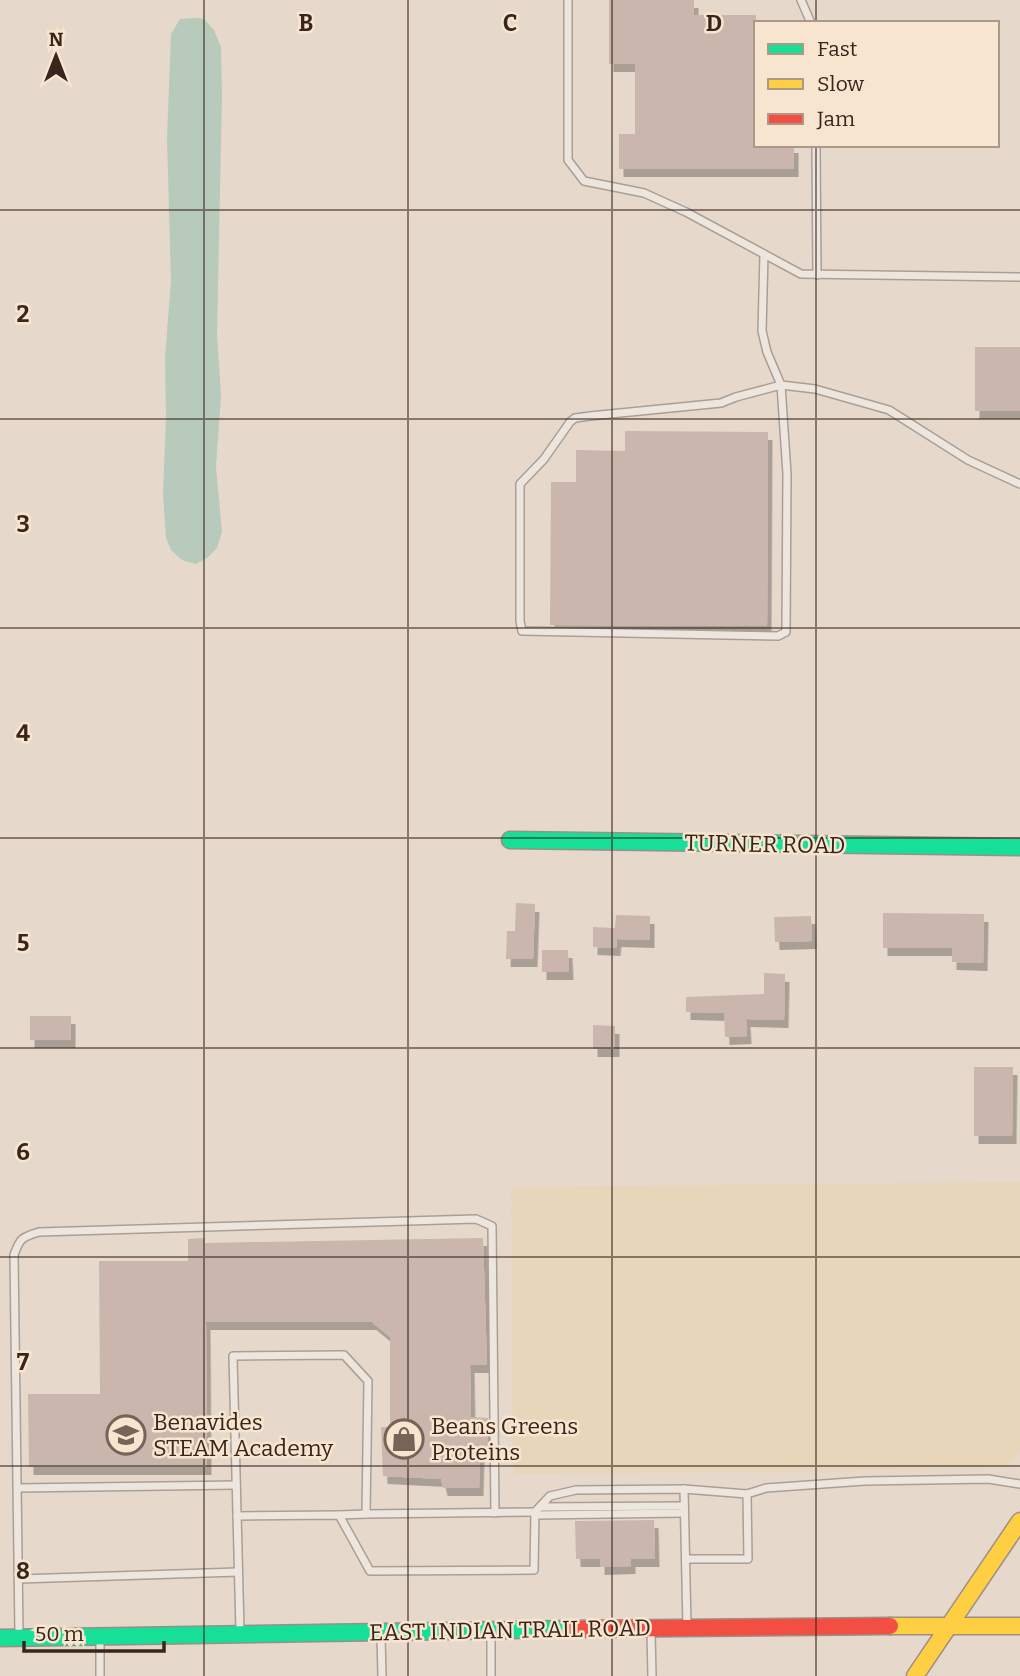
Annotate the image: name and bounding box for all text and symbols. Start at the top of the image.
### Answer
text: B [299,9,313,37]
text: C [503,9,517,37]
text: D [706,9,722,37]
north arrow [21,21,91,91]
legend [754,21,999,147]
text: N [49,28,64,51]
text: Fast [817,36,858,62]
text: Slow [817,71,864,97]
text: Jam [816,106,855,132]
text: 2 [17,300,30,328]
text: 3 [16,510,30,538]
text: 4 [16,719,30,747]
street label: TURNER ROAD [684,829,846,859]
text: 5 [17,929,29,957]
text: 6 [16,1138,30,1166]
text: 7 [17,1348,30,1376]
place label: Benavides STEAM Academy [153,1408,334,1462]
place label: Beans Greens Proteins [431,1412,578,1466]
school or university icon: Benavides STEAM Academy [105,1414,147,1456]
shop icon: Beans Greens Proteins [383,1418,425,1460]
text: 8 [16,1557,30,1585]
scale bar [24,1610,164,1654]
street label: EAST INDIAN TRAIL ROAD [369,1614,651,1646]
text: 50 m [35,1621,84,1647]

